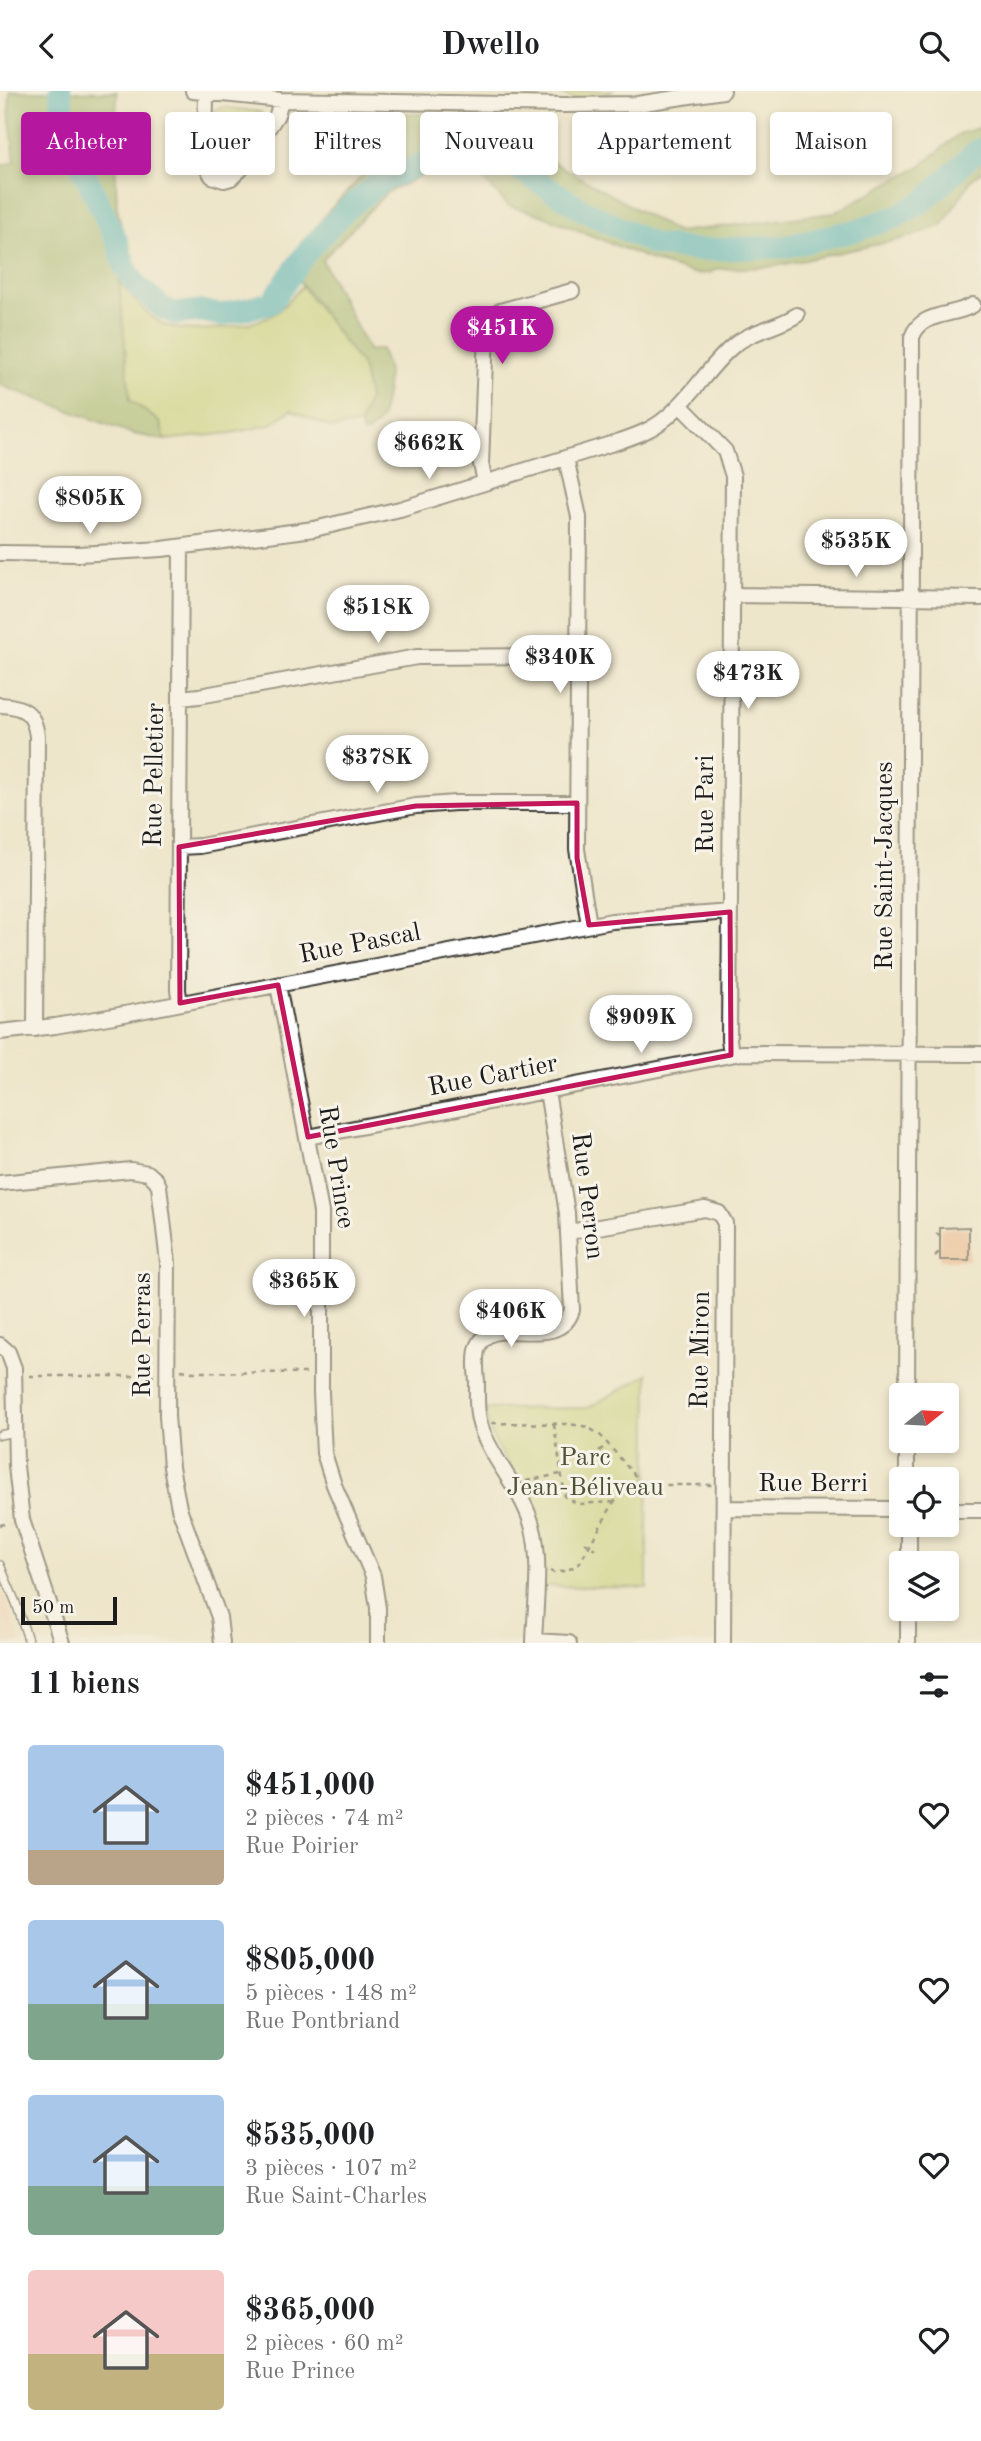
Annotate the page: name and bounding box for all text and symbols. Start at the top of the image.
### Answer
icon: back [28,27,66,65]
icon: search [915,27,953,65]
text: Dwello [441,30,540,62]
chip: Acheter [21,112,151,175]
chip: Louer [165,112,275,175]
chip: Filtres [289,112,406,175]
chip: Nouveau [420,112,558,175]
chip: Appartement [572,112,756,175]
chip: Maison [770,112,892,175]
pin: $451K [453,307,551,366]
text: $451K [466,317,538,340]
pin: $662K [380,421,478,481]
text: $662K [393,432,465,455]
pin: $805K [41,477,139,536]
text: $805K [54,487,126,510]
pin: $535K [807,519,905,579]
text: $535K [820,530,892,553]
pin: $518K [329,585,427,645]
text: $518K [342,596,414,619]
pin: $340K [511,635,609,695]
text: $340K [524,646,596,669]
pin: $473K [699,651,797,711]
text: $473K [712,662,784,685]
street label: Rue Pelletier [141,702,169,848]
pin: $378K [328,735,426,795]
text: $378K [341,746,413,769]
street label: Rue Pari [693,755,719,853]
street label: Rue Saint-Jacques [872,762,898,970]
street label: Rue Pascal [297,919,423,969]
pin: $909K [592,995,690,1055]
text: $909K [605,1006,677,1029]
street label: Rue Cartier [426,1051,560,1101]
street label: Rue Prince [313,1104,359,1230]
street label: Rue Perron [566,1131,608,1261]
pin: $365K [255,1259,353,1319]
text: $365K [268,1270,340,1293]
street label: Rue Perras [130,1272,156,1398]
pin: $406K [462,1289,560,1349]
street label: Rue Miron [687,1291,715,1409]
text: $406K [475,1300,547,1323]
north arrow [889,1383,959,1453]
map controls [889,1383,959,1621]
park label: Parc Jean-Béliveau [506,1445,664,1501]
button: locate [889,1467,959,1537]
street label: Rue Berri [758,1471,868,1497]
button: layers [889,1551,959,1621]
scale bar [21,1594,117,1626]
text: 50 m [32,1599,74,1618]
icon: filters [915,1666,953,1704]
text: 11 biens [28,1670,140,1700]
text: $451,000 [245,1771,375,1801]
icon: home [84,1773,168,1857]
icon: heart [915,1796,953,1834]
text: 2 pièces · 74 m² [245,1807,404,1830]
text: Rue Poirier [245,1835,358,1858]
text: $805,000 [245,1946,375,1976]
icon: home [84,1948,168,2032]
icon: heart [915,1971,953,2009]
text: 5 pièces · 148 m² [245,1982,417,2005]
text: Rue Pontbriand [245,2010,400,2033]
text: $535,000 [245,2121,375,2151]
icon: home [84,2123,168,2207]
icon: heart [915,2146,953,2184]
text: 3 pièces · 107 m² [245,2157,417,2180]
text: Rue Saint-Charles [245,2185,427,2208]
text: $365,000 [245,2296,375,2326]
icon: home [84,2298,168,2382]
icon: heart [915,2321,953,2359]
text: 2 pièces · 60 m² [245,2332,404,2355]
text: Rue Prince [245,2360,355,2383]

